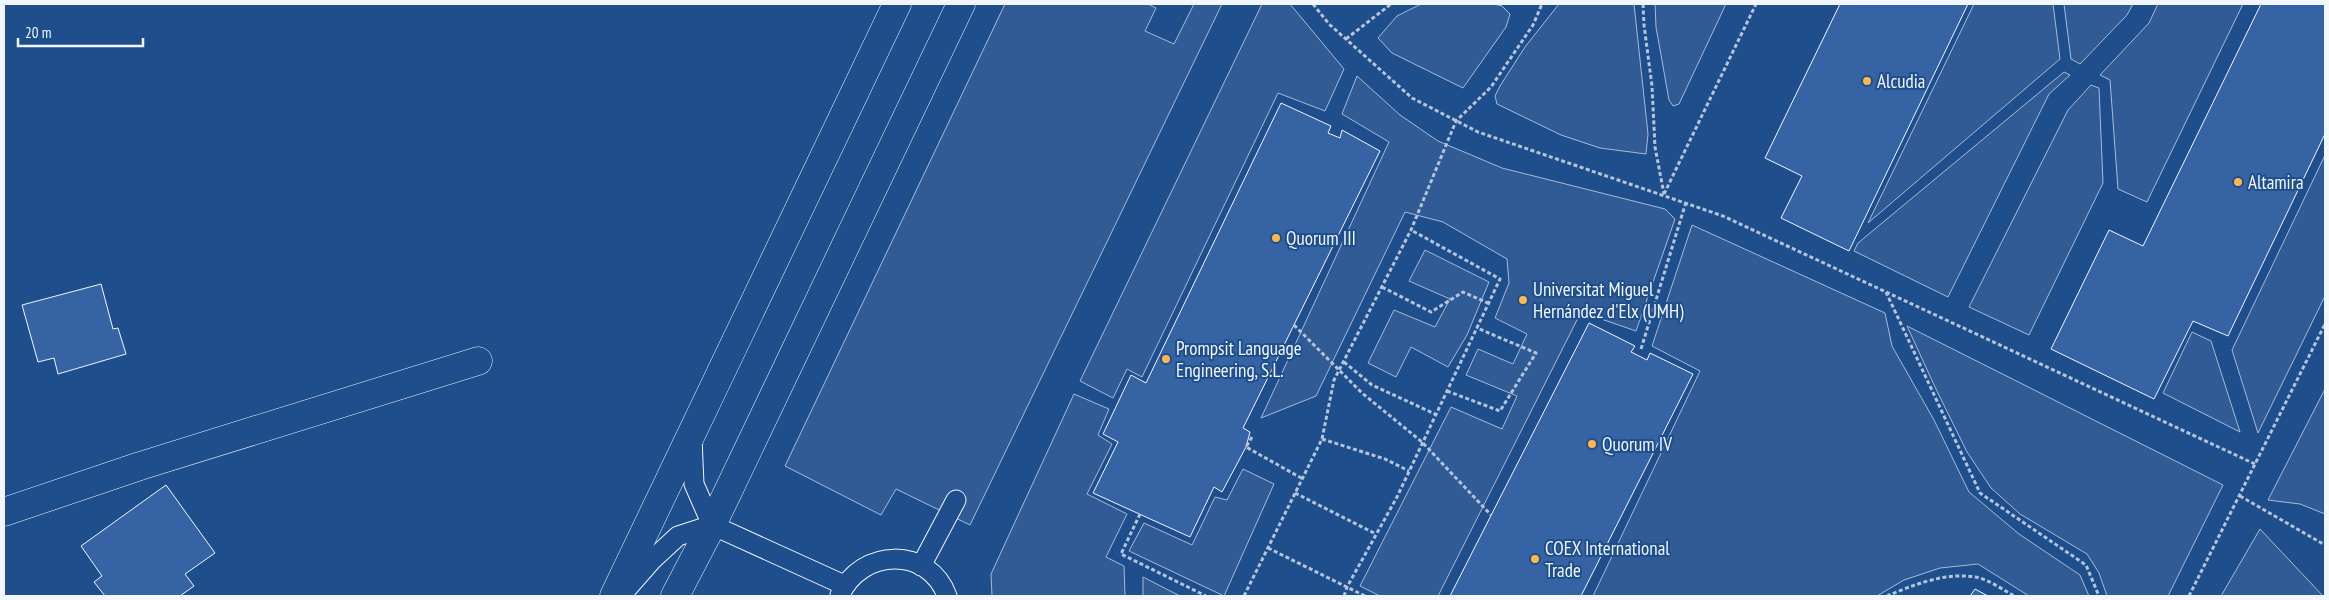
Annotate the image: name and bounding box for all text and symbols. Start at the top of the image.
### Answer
scale bar [18,15,142,47]
text: 20 m [25,23,51,42]
place label: Alcudia [1877,69,1925,93]
marker: Alcudia [1861,75,1873,87]
place label: Altamira [2248,170,2304,194]
marker: Altamira [2232,176,2244,188]
place label: Quorum III [1286,226,1356,250]
marker: Quorum III [1270,232,1282,244]
place label: Universitat Miguel Hernández d'Elx (UMH) [1533,277,1684,323]
marker: Universitat Miguel Hernández d'Elx (UMH) [1517,294,1529,306]
place label: Prompsit Language Engineering, S.L. [1176,336,1302,382]
marker: Prompsit Language Engineering, S.L. [1160,353,1172,365]
place label: Quorum IV [1602,432,1672,456]
marker: Quorum IV [1586,438,1598,450]
place label: COEX International Trade [1545,536,1670,582]
marker: COEX International Trade [1529,553,1541,565]

